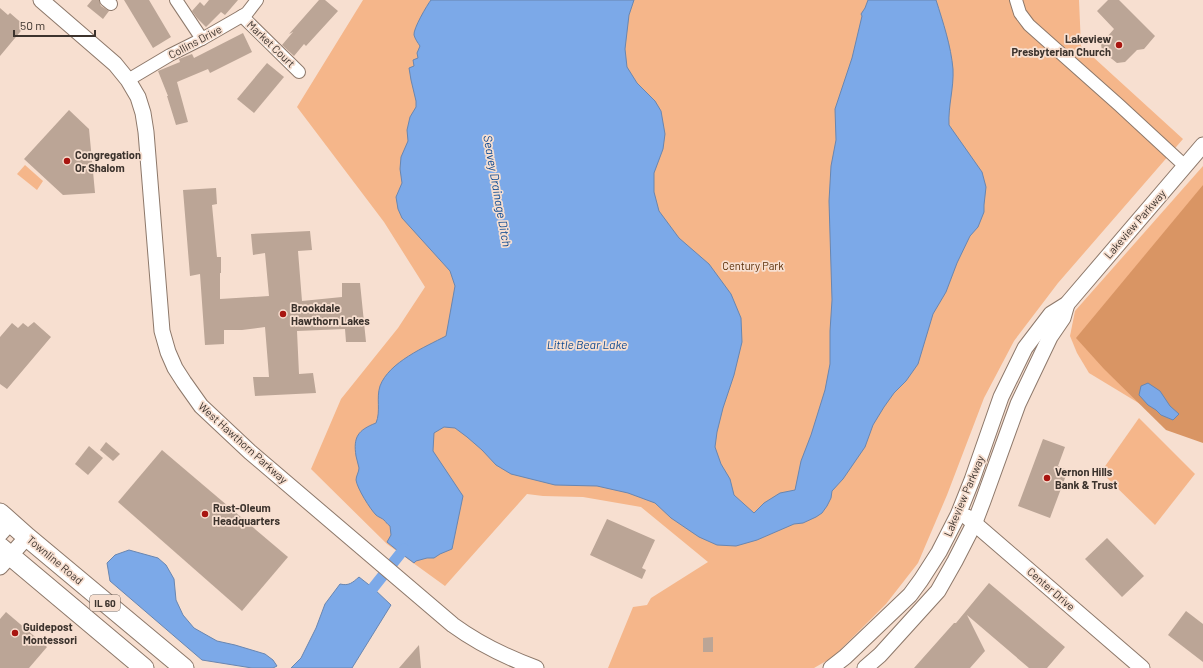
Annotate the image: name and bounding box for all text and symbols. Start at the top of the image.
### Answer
scale bar [14,12,95,38]
text: 50 m [20,18,45,32]
street label: Market Court [245,18,298,70]
street label: Collins Drive [166,22,224,61]
place label: Lakeview Presbyterian Church [1012,32,1111,58]
marker: Lakeview Presbyterian Church [1114,40,1124,50]
water label: Seavey Drainage Ditch [481,134,515,248]
place label: Congregation Or Shalom [75,148,141,174]
marker: Congregation Or Shalom [62,156,72,166]
street label: Lakeview Parkway [1101,187,1168,261]
park label: Century Park [722,259,784,272]
place label: Brookdale Hawthorn Lakes [291,301,370,327]
marker: Brookdale Hawthorn Lakes [278,309,288,319]
water label: Little Bear Lake [547,337,627,351]
street label: West Hawthorn Parkway [196,399,290,486]
street label: Lakeview Parkway [941,453,986,538]
place label: Vernon Hills Bank & Trust [1055,465,1117,491]
marker: Vernon Hills Bank & Trust [1042,473,1052,483]
place label: Rust-Oleum Headquarters [213,501,280,527]
marker: Rust-Oleum Headquarters [200,509,210,519]
street label: Townline Road [25,533,86,587]
street label: Center Drive [1025,564,1078,613]
road number: IL 60 [90,595,120,611]
place label: Guidepost Montessori [23,620,77,646]
marker: Guidepost Montessori [10,628,20,638]

